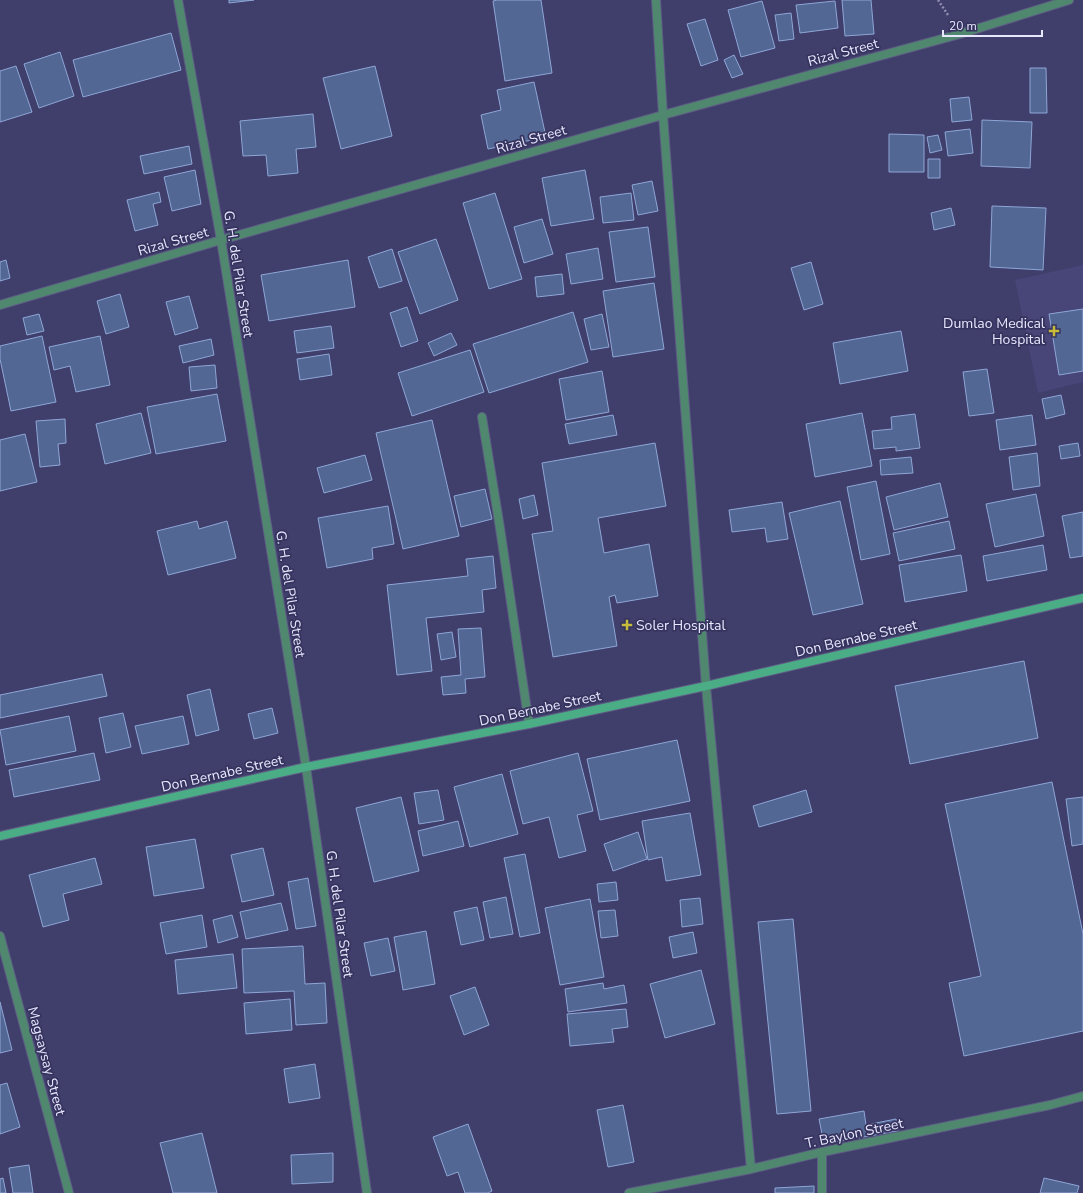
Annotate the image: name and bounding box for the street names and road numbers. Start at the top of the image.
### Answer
street label: Rizal Street [806,34,881,71]
street label: Rizal Street [494,120,569,159]
street label: G. H. del Pilar Street [219,209,258,339]
street label: Rizal Street [136,222,211,261]
street label: G. H. del Pilar Street [271,529,310,659]
street label: Don Bernabe Street [793,615,919,662]
street label: Don Bernabe Street [477,686,603,731]
street label: Don Bernabe Street [159,750,285,797]
street label: G. H. del Pilar Street [321,849,358,979]
street label: Magsaysay Street [23,1005,70,1118]
street label: T. Baylon Street [803,1114,905,1153]

